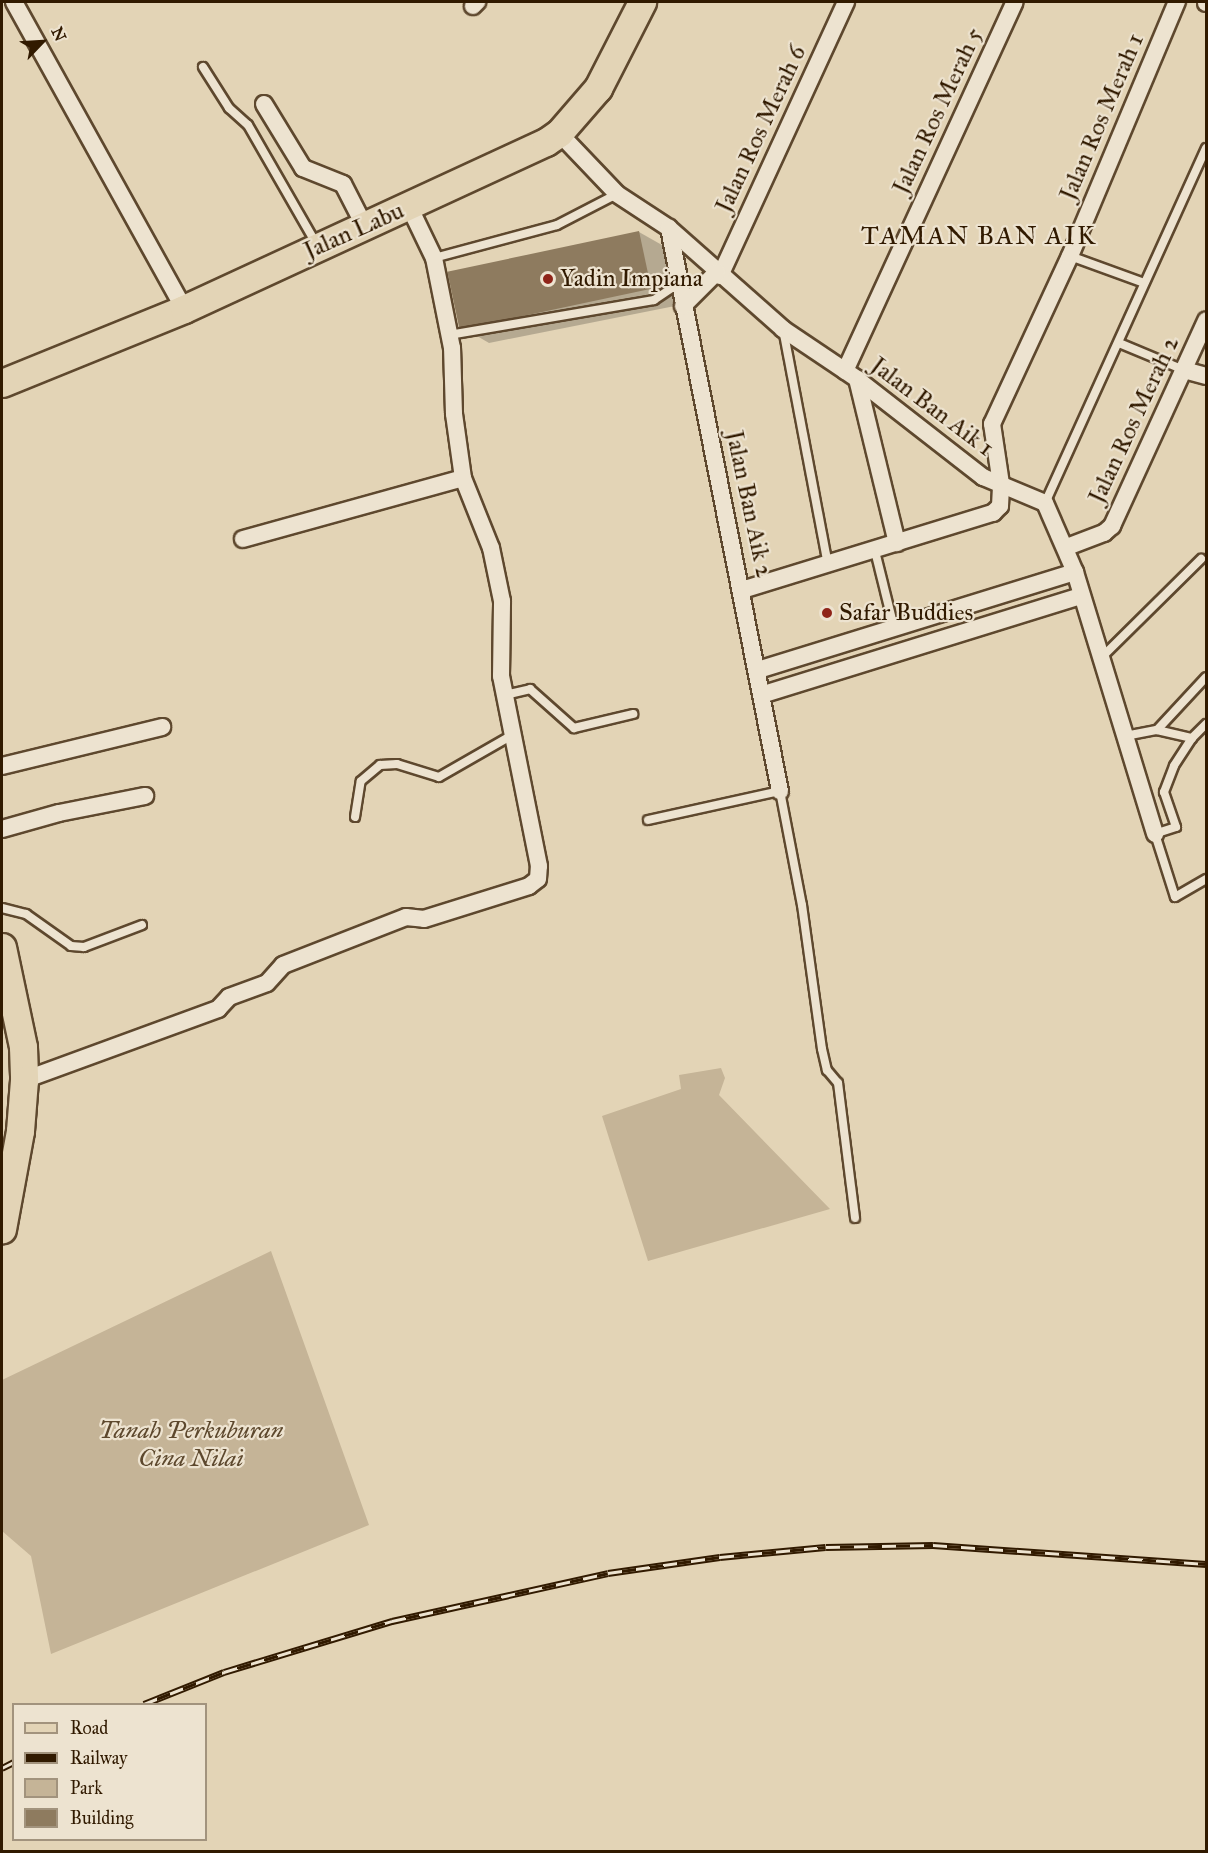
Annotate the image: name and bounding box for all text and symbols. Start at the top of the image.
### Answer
north arrow [12,12,72,72]
street label: Jalan Ros Merah 5 [887,23,989,199]
text: N [47,24,70,44]
street label: Jalan Ros Merah 1 [1054,29,1150,205]
street label: Jalan Ros Merah 6 [710,41,812,217]
street label: Jalan Labu [300,196,408,266]
district label: TAMAN BAN AIK [861,220,1097,252]
place label: Yadin Impiana [560,265,703,293]
marker: Yadin Impiana [541,272,555,286]
street label: Jalan Ros Merah 2 [1083,332,1185,508]
street label: Jalan Ban Aik 1 [865,351,999,463]
street label: Jalan Ban Aik 2 [719,428,779,580]
place label: Safar Buddies [839,599,973,627]
marker: Safar Buddies [820,606,834,620]
park label: Tanah Perkuburan Cina Nilai [99,1417,283,1473]
legend [12,1703,207,1841]
text: Road [70,1717,108,1739]
text: Railway [70,1747,127,1769]
text: Park [70,1777,103,1799]
text: Building [70,1807,133,1829]

